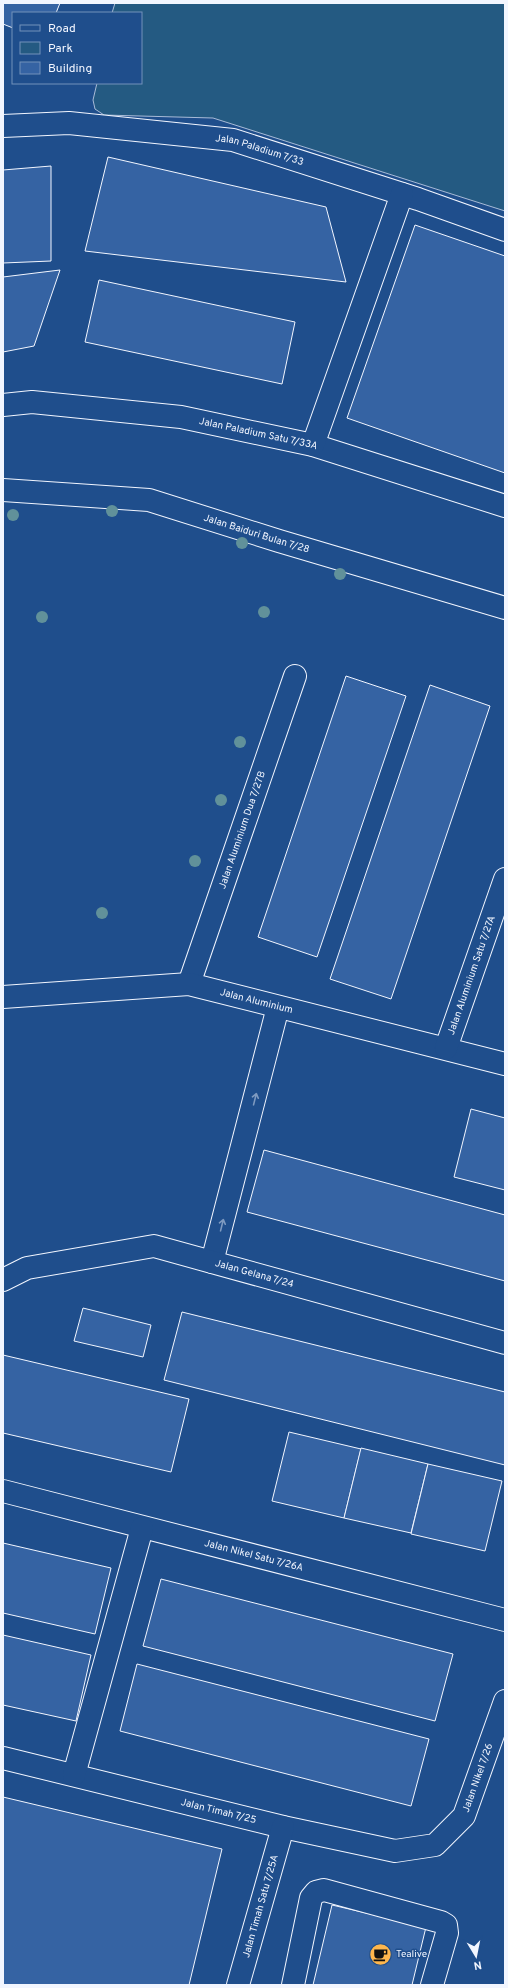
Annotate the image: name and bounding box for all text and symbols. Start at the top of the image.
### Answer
legend [12,12,142,84]
text: Road [48,21,76,37]
text: Park [48,41,73,57]
text: Building [48,61,92,77]
street label: Jalan Paladium 7/33 [215,132,305,169]
street label: Jalan Paladium Satu 7/33A [198,415,320,453]
street label: Jalan Baiduri Bulan 7/28 [202,511,311,556]
street label: Jalan Aluminium Dua 7/27B [216,769,268,891]
street label: Jalan Aluminium Satu 7/27A [445,914,498,1037]
street label: Jalan Aluminium [219,986,294,1017]
one-way arrow [251,1092,259,1105]
one-way arrow [219,1218,226,1231]
street label: Jalan Gelana 7/24 [214,1257,295,1291]
street label: Jalan Nikel Satu 7/26A [203,1537,305,1574]
street label: Jalan Nikel 7/26 [459,1741,496,1814]
street label: Jalan Timah 7/25 [179,1796,258,1827]
street label: Jalan Timah Satu 7/25A [240,1853,281,1959]
north arrow [456,1936,496,1976]
cafe icon: Tealive [367,1941,393,1967]
place label: Tealive [396,1948,427,1961]
text: N [472,1957,483,1972]

